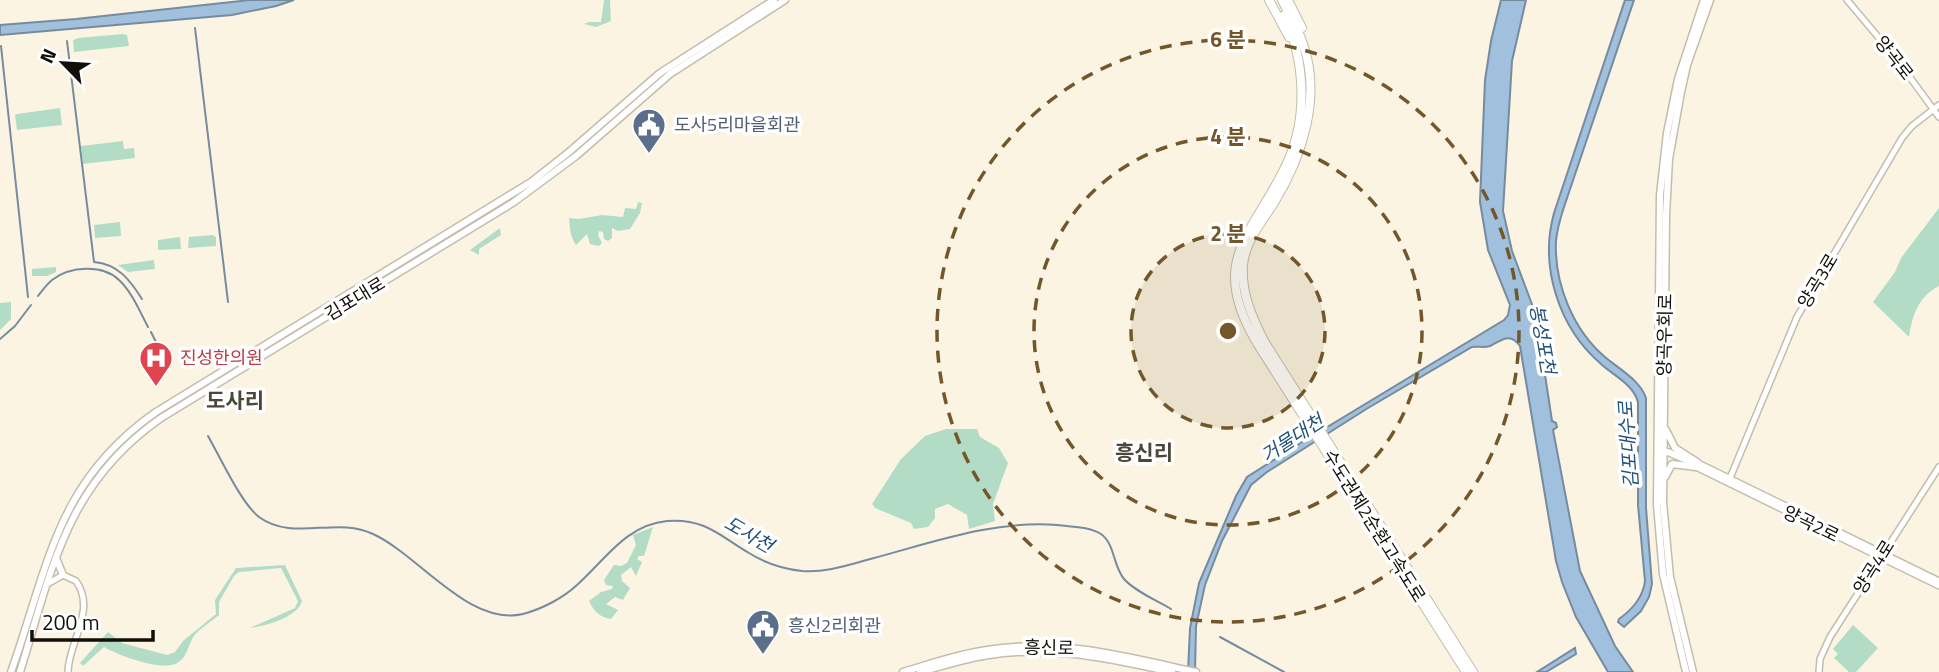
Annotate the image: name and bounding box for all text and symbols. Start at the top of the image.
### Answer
text: 6 분 [1210,23,1246,55]
north arrow [28,28,98,98]
street label: 양곡로 [1868,30,1920,86]
text: N [31,44,63,68]
public building icon: 도사5리마을회관 [630,106,668,155]
place label: 도사5리마을회관 [674,111,800,138]
text: 4 분 [1210,120,1246,152]
text: 2 분 [1210,217,1246,249]
street label: 양곡3로 [1791,248,1845,313]
street label: 김포대로 [319,270,390,327]
street label: 양곡우회로 [1650,293,1679,377]
water label: 봉성포천 [1523,302,1564,377]
centre of rings [1216,319,1240,343]
hospital icon: 진성한의원 [137,339,175,388]
place label: 진성한의원 [180,344,263,371]
district label: 도사리 [206,384,264,416]
water label: 김포대수로 [1610,399,1645,490]
water label: 거물대천 [1255,406,1330,469]
district label: 흥신리 [1115,436,1173,468]
street label: 수도권제2순환고속도로 [1316,444,1432,607]
street label: 양곡2로 [1778,498,1844,549]
water label: 도사천 [719,508,781,560]
street label: 양곡4로 [1846,534,1901,599]
scale bar [32,598,152,642]
text: 200 m [42,606,99,638]
public building icon: 흥신2리회관 [744,607,782,656]
place label: 흥신2리회관 [788,612,881,639]
street label: 흥신로 [1024,634,1074,661]

